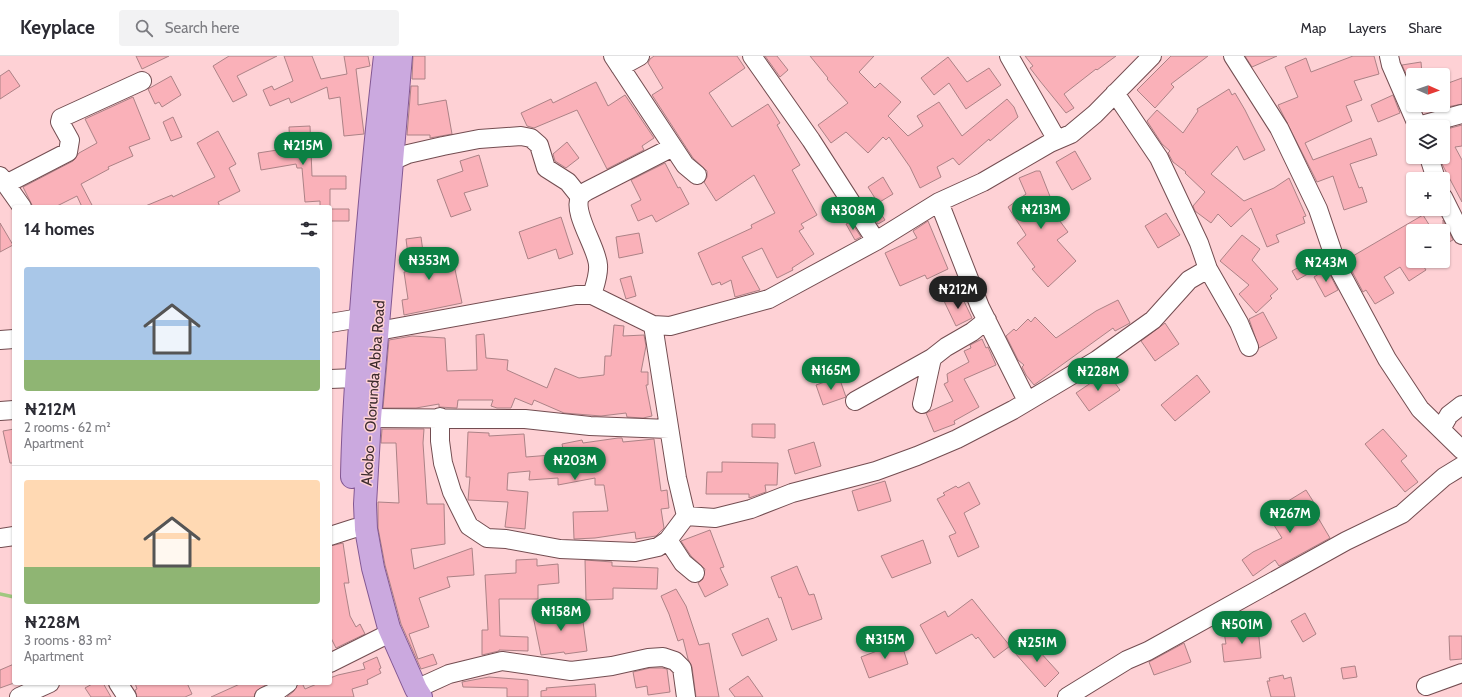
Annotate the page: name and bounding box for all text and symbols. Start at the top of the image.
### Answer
search box [119,10,399,46]
text: Keyplace [20,16,95,39]
icon: search [133,17,155,39]
text: Search here [165,19,239,37]
text: Map [1301,19,1326,37]
text: Layers [1348,19,1386,37]
text: Share [1408,19,1442,37]
north arrow [1406,68,1450,112]
map controls [1406,68,1450,268]
button: layers [1406,120,1450,164]
pin: ₦215M [275,132,331,166]
text: ₦215M [283,137,323,153]
button: + [1406,172,1450,216]
pin: ₦213M [1013,196,1069,230]
pin: ₦308M [825,197,881,231]
text: ₦213M [1021,201,1061,217]
text: ₦308M [830,202,876,218]
icon: filters [298,218,320,240]
text: 14 homes [24,219,94,239]
button: − [1406,224,1450,268]
pin: ₦353M [401,247,457,281]
pin: ₦243M [1298,249,1354,283]
text: ₦353M [408,252,450,268]
text: ₦243M [1304,254,1348,270]
pin: ₦212M [930,276,986,310]
text: ₦212M [938,281,978,297]
icon: home [136,293,208,365]
street label: Akobo - Olorunda Abba Road [358,300,388,486]
pin: ₦165M [803,357,859,391]
pin: ₦228M [1070,358,1126,392]
text: ₦165M [811,362,851,378]
text: ₦228M [1077,363,1119,379]
text: ₦212M [24,399,76,419]
text: 2 rooms · 62 m² [24,419,111,435]
text: Apartment [24,435,84,451]
pin: ₦203M [547,447,603,481]
text: ₦203M [553,452,597,468]
pin: ₦267M [1262,500,1318,534]
text: ₦267M [1269,505,1311,521]
icon: home [136,506,208,578]
pin: ₦158M [533,598,589,632]
text: ₦158M [541,603,581,619]
pin: ₦501M [1214,611,1270,645]
text: ₦228M [24,612,80,632]
text: ₦501M [1221,616,1263,632]
pin: ₦315M [857,626,913,660]
pin: ₦251M [1009,629,1065,663]
text: ₦315M [865,631,905,647]
text: 3 rooms · 83 m² [24,632,111,648]
text: ₦251M [1017,634,1057,650]
text: Apartment [24,648,84,664]

